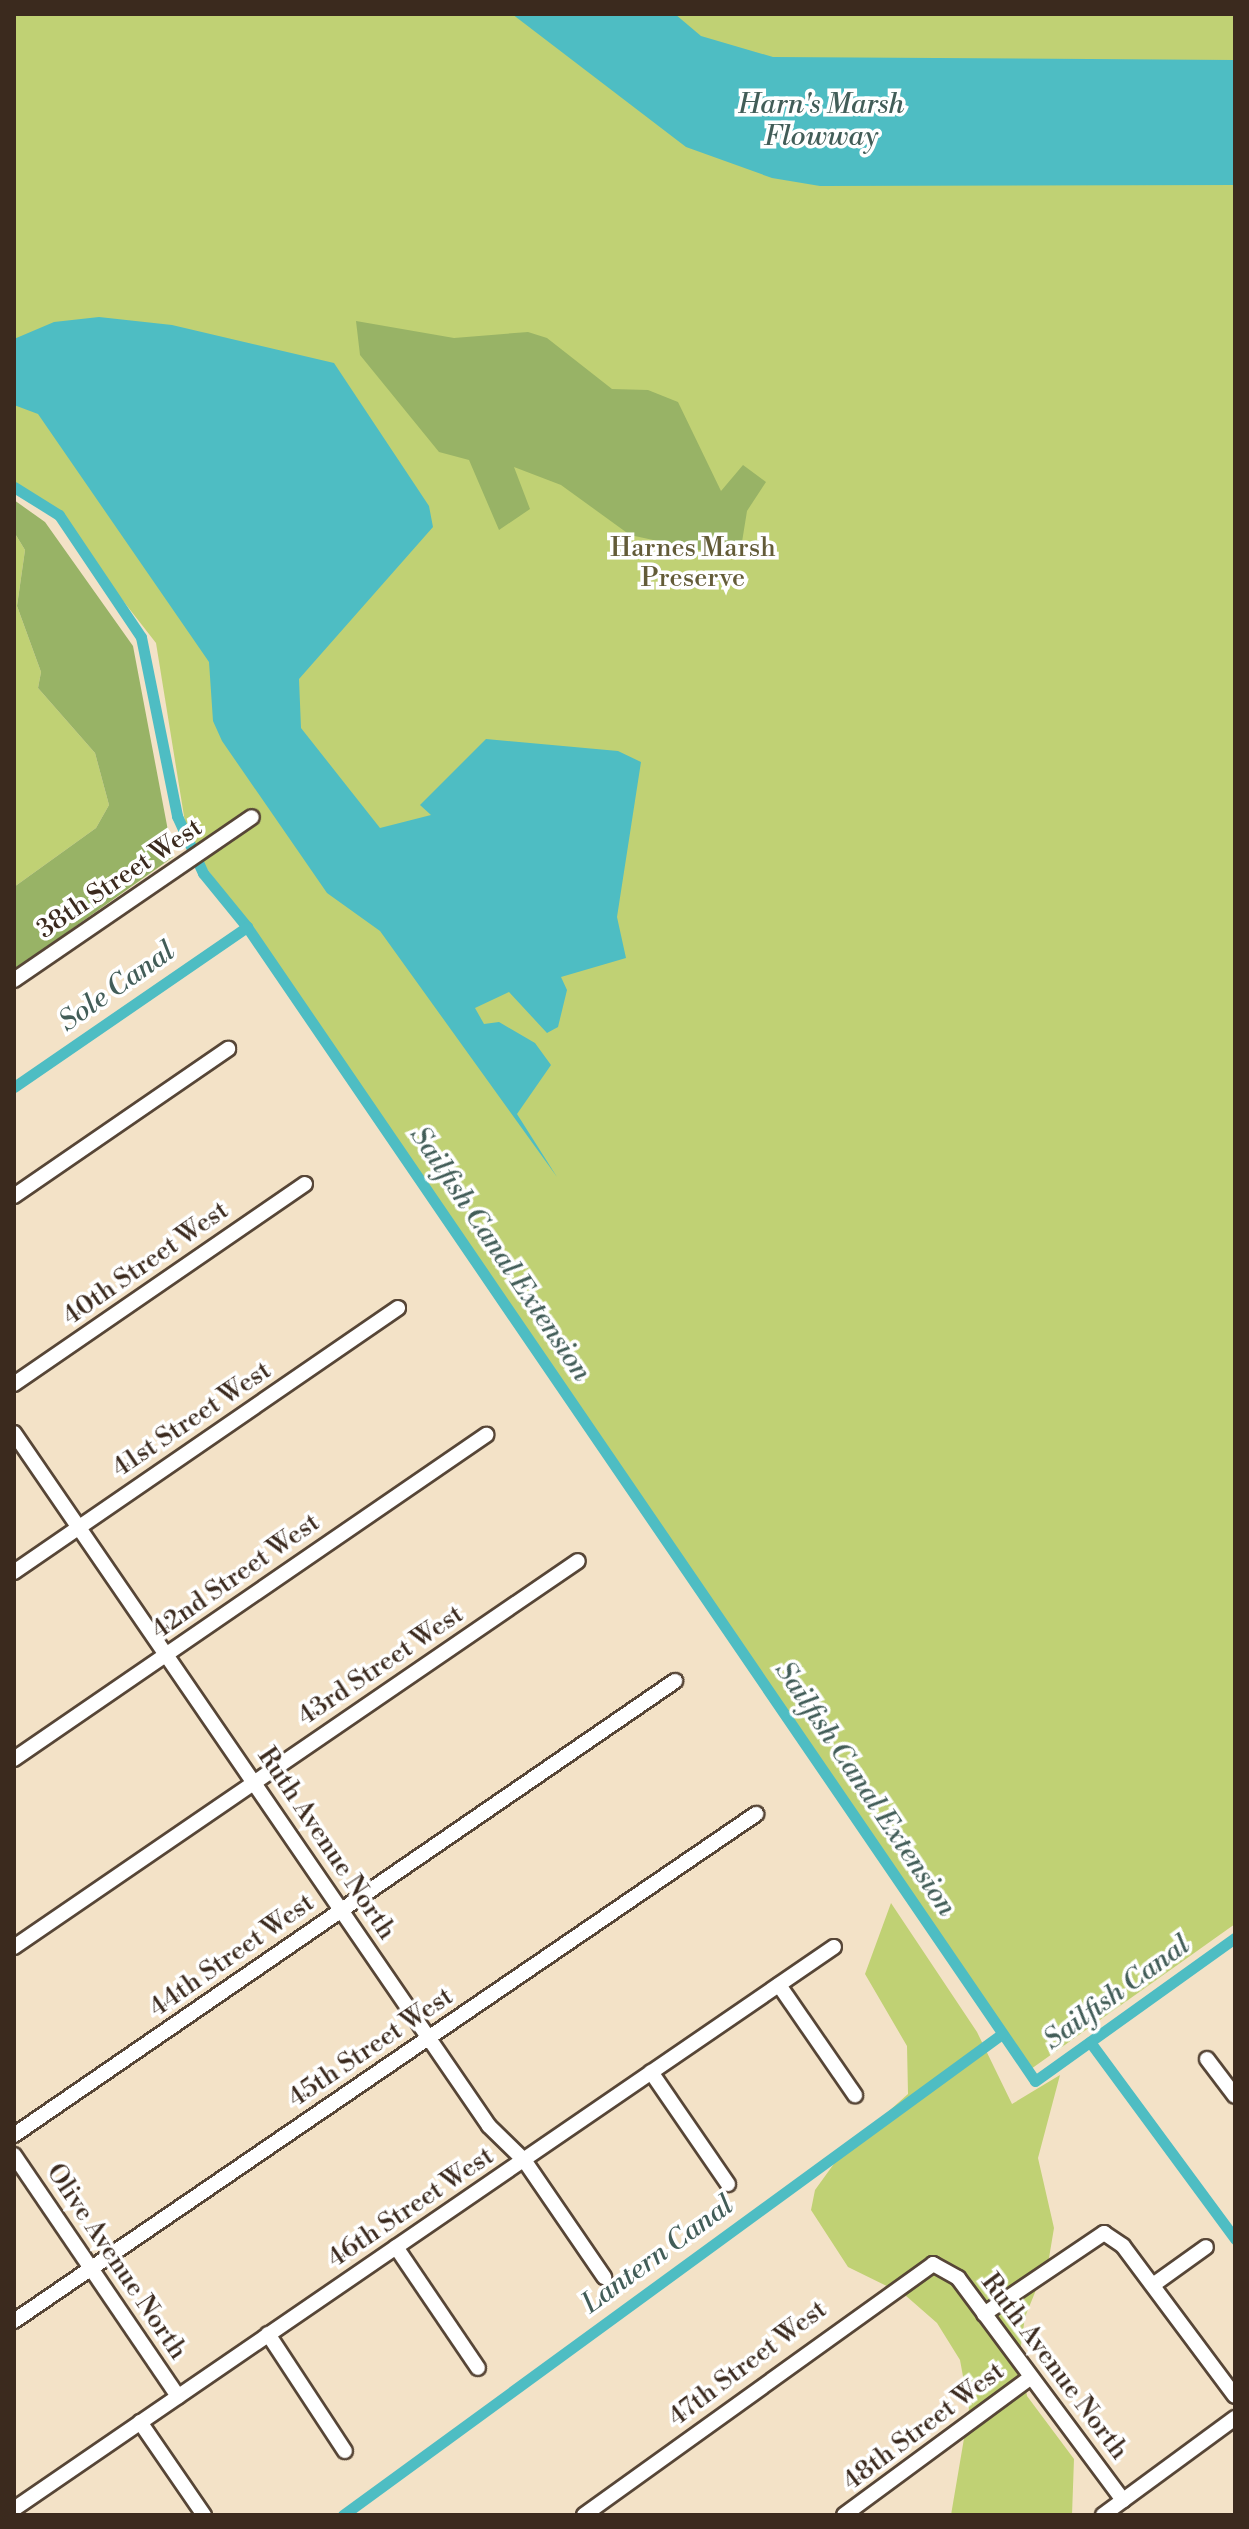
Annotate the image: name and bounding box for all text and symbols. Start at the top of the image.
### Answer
water label: Harn's Marsh Flowway [738,88,904,154]
park label: Harnes Marsh Preserve [610,533,776,594]
street label: 38th Street West [31,812,209,946]
water label: Sole Canal [53,935,181,1039]
water label: Sailfish Canal Extension [402,1120,598,1388]
street label: 40th Street West [57,1195,235,1333]
street label: 41st Street West [107,1355,277,1485]
street label: 42nd Street West [146,1508,326,1646]
street label: 43rd Street West [292,1599,470,1733]
water label: Sailfish Canal Extension [767,1655,963,1923]
street label: Ruth Avenue North [250,1742,402,1946]
street label: 44th Street West [144,1888,320,2024]
water label: Sailfish Canal [1037,1929,1197,2057]
street label: 45th Street West [283,1981,459,2115]
street label: 46th Street West [322,2141,500,2275]
street label: Olive Avenue North [39,2158,193,2366]
water label: Lantern Canal [576,2189,740,2321]
street label: Ruth Avenue North [974,2268,1134,2466]
street label: 47th Street West [663,2294,833,2434]
street label: 48th Street West [837,2356,1011,2498]

